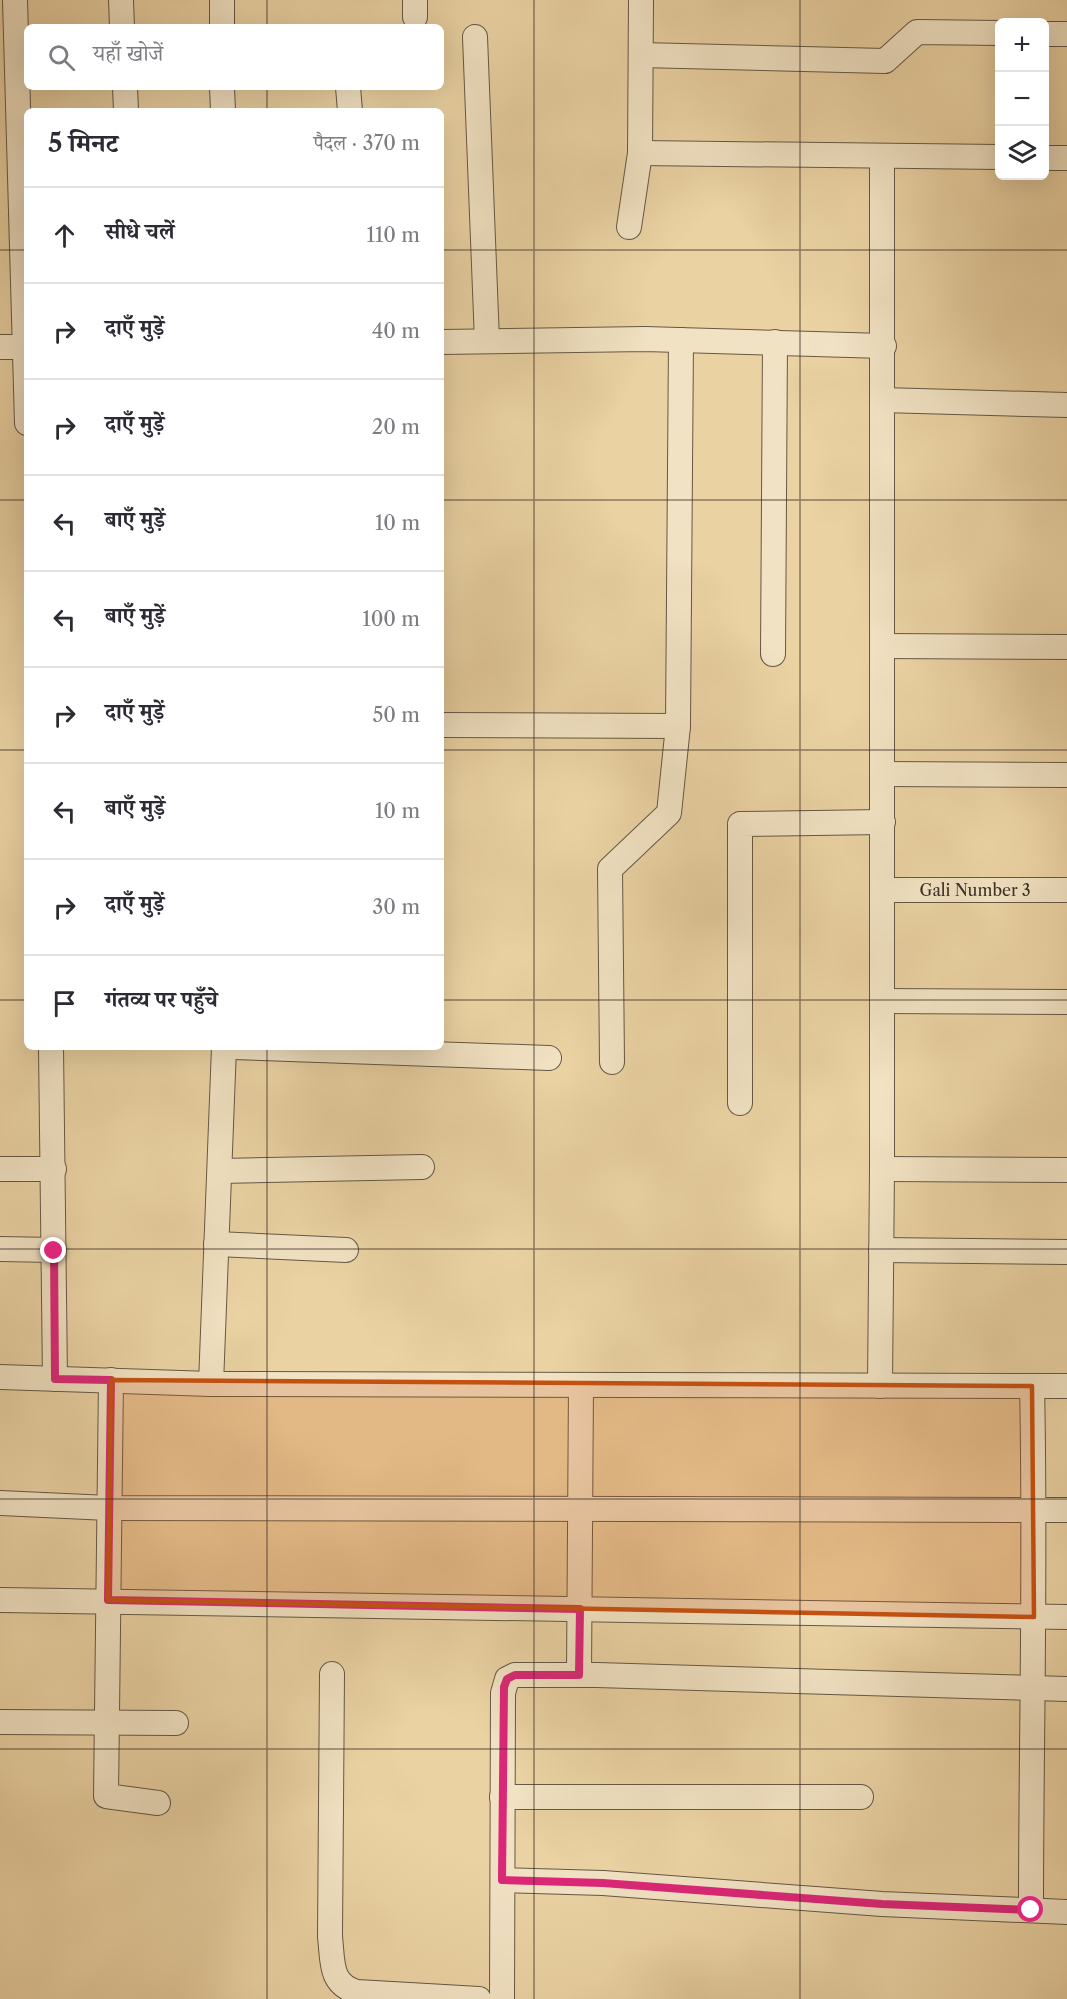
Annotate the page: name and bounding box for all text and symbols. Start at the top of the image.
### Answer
map controls [995,18,1049,180]
button: + [995,18,1049,72]
search box [24,24,444,90]
text: यहाँ खोजें [93,40,163,67]
icon: search [45,41,78,74]
button: − [995,72,1049,126]
button: layers [995,126,1049,180]
text: 5 मिनट [48,127,118,159]
text: पैदल · 370 m [314,131,420,155]
text: सीधे चलें [105,218,174,245]
icon: ahead [48,219,81,252]
text: 110 m [367,223,420,247]
text: दाएँ मुड़ें [105,314,164,341]
icon: right [48,315,81,348]
text: 40 m [372,319,420,343]
text: दाएँ मुड़ें [105,410,164,437]
icon: right [48,411,81,444]
text: 20 m [372,415,420,439]
text: बाएँ मुड़ें [105,506,165,533]
icon: left [48,507,81,540]
text: 10 m [375,511,420,535]
text: बाएँ मुड़ें [105,602,165,629]
icon: left [48,603,81,636]
text: 100 m [362,607,420,631]
text: दाएँ मुड़ें [105,698,164,725]
icon: right [48,699,81,732]
text: 50 m [373,703,420,727]
text: बाएँ मुड़ें [105,794,165,821]
icon: left [48,795,81,828]
text: 10 m [375,799,420,823]
street label: Gali Number 3 [919,880,1031,900]
text: दाएँ मुड़ें [105,890,164,917]
icon: right [48,891,81,924]
text: 30 m [372,895,420,919]
text: गंतव्य पर पहुँचे [105,986,218,1013]
icon: arrive [48,987,81,1020]
route end [40,1237,66,1263]
route start [1017,1896,1043,1922]

